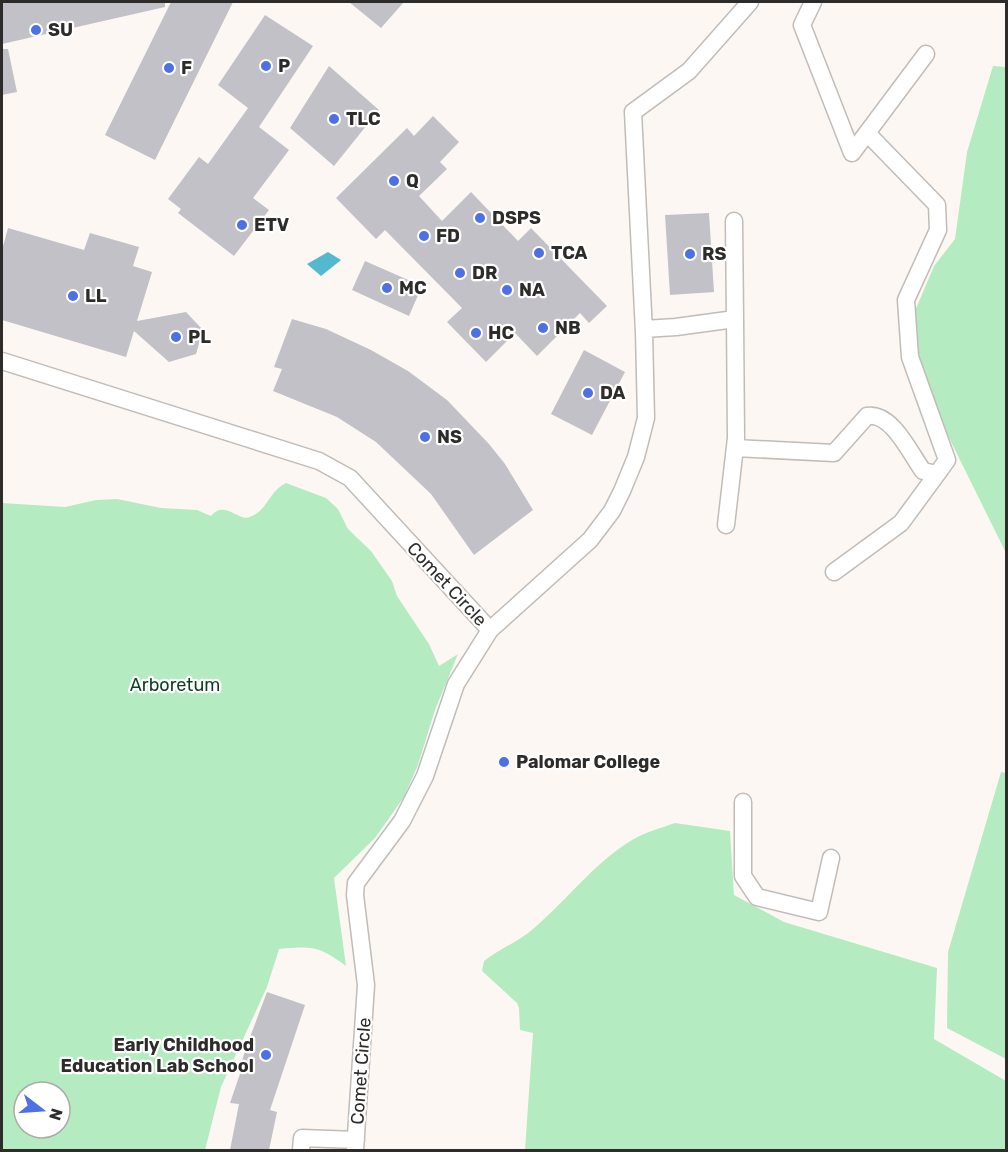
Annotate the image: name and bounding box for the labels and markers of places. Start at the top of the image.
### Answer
place label: SU [48,19,73,41]
marker: SU [29,23,43,37]
place label: P [278,55,290,77]
place label: F [181,57,192,79]
marker: P [259,59,273,73]
marker: F [162,61,176,75]
place label: TLC [346,108,381,130]
marker: TLC [327,112,341,126]
place label: Q [406,170,419,192]
marker: Q [387,174,401,188]
place label: DSPS [492,207,541,229]
marker: DSPS [473,211,487,225]
place label: ETV [254,214,290,236]
marker: ETV [235,218,249,232]
place label: FD [436,225,460,247]
marker: FD [417,229,431,243]
place label: TCA [551,242,588,264]
place label: RS [702,243,726,265]
marker: TCA [532,246,546,260]
marker: RS [683,247,697,261]
place label: DR [472,262,497,284]
marker: DR [453,266,467,280]
place label: MC [399,277,427,299]
place label: NA [519,279,545,301]
marker: MC [380,281,394,295]
marker: NA [500,283,514,297]
place label: LL [85,285,107,307]
marker: LL [66,289,80,303]
place label: NB [555,317,581,339]
marker: NB [536,321,550,335]
place label: HC [488,322,514,344]
place label: PL [188,326,211,348]
marker: HC [469,326,483,340]
marker: PL [169,330,183,344]
place label: DA [600,382,626,404]
marker: DA [581,386,595,400]
place label: NS [437,426,462,448]
marker: NS [418,430,432,444]
place label: Palomar College [516,751,661,773]
marker: Palomar College [497,755,511,769]
place label: Early Childhood Education Lab School [61,1034,254,1077]
marker: Early Childhood Education Lab School [259,1048,273,1062]

